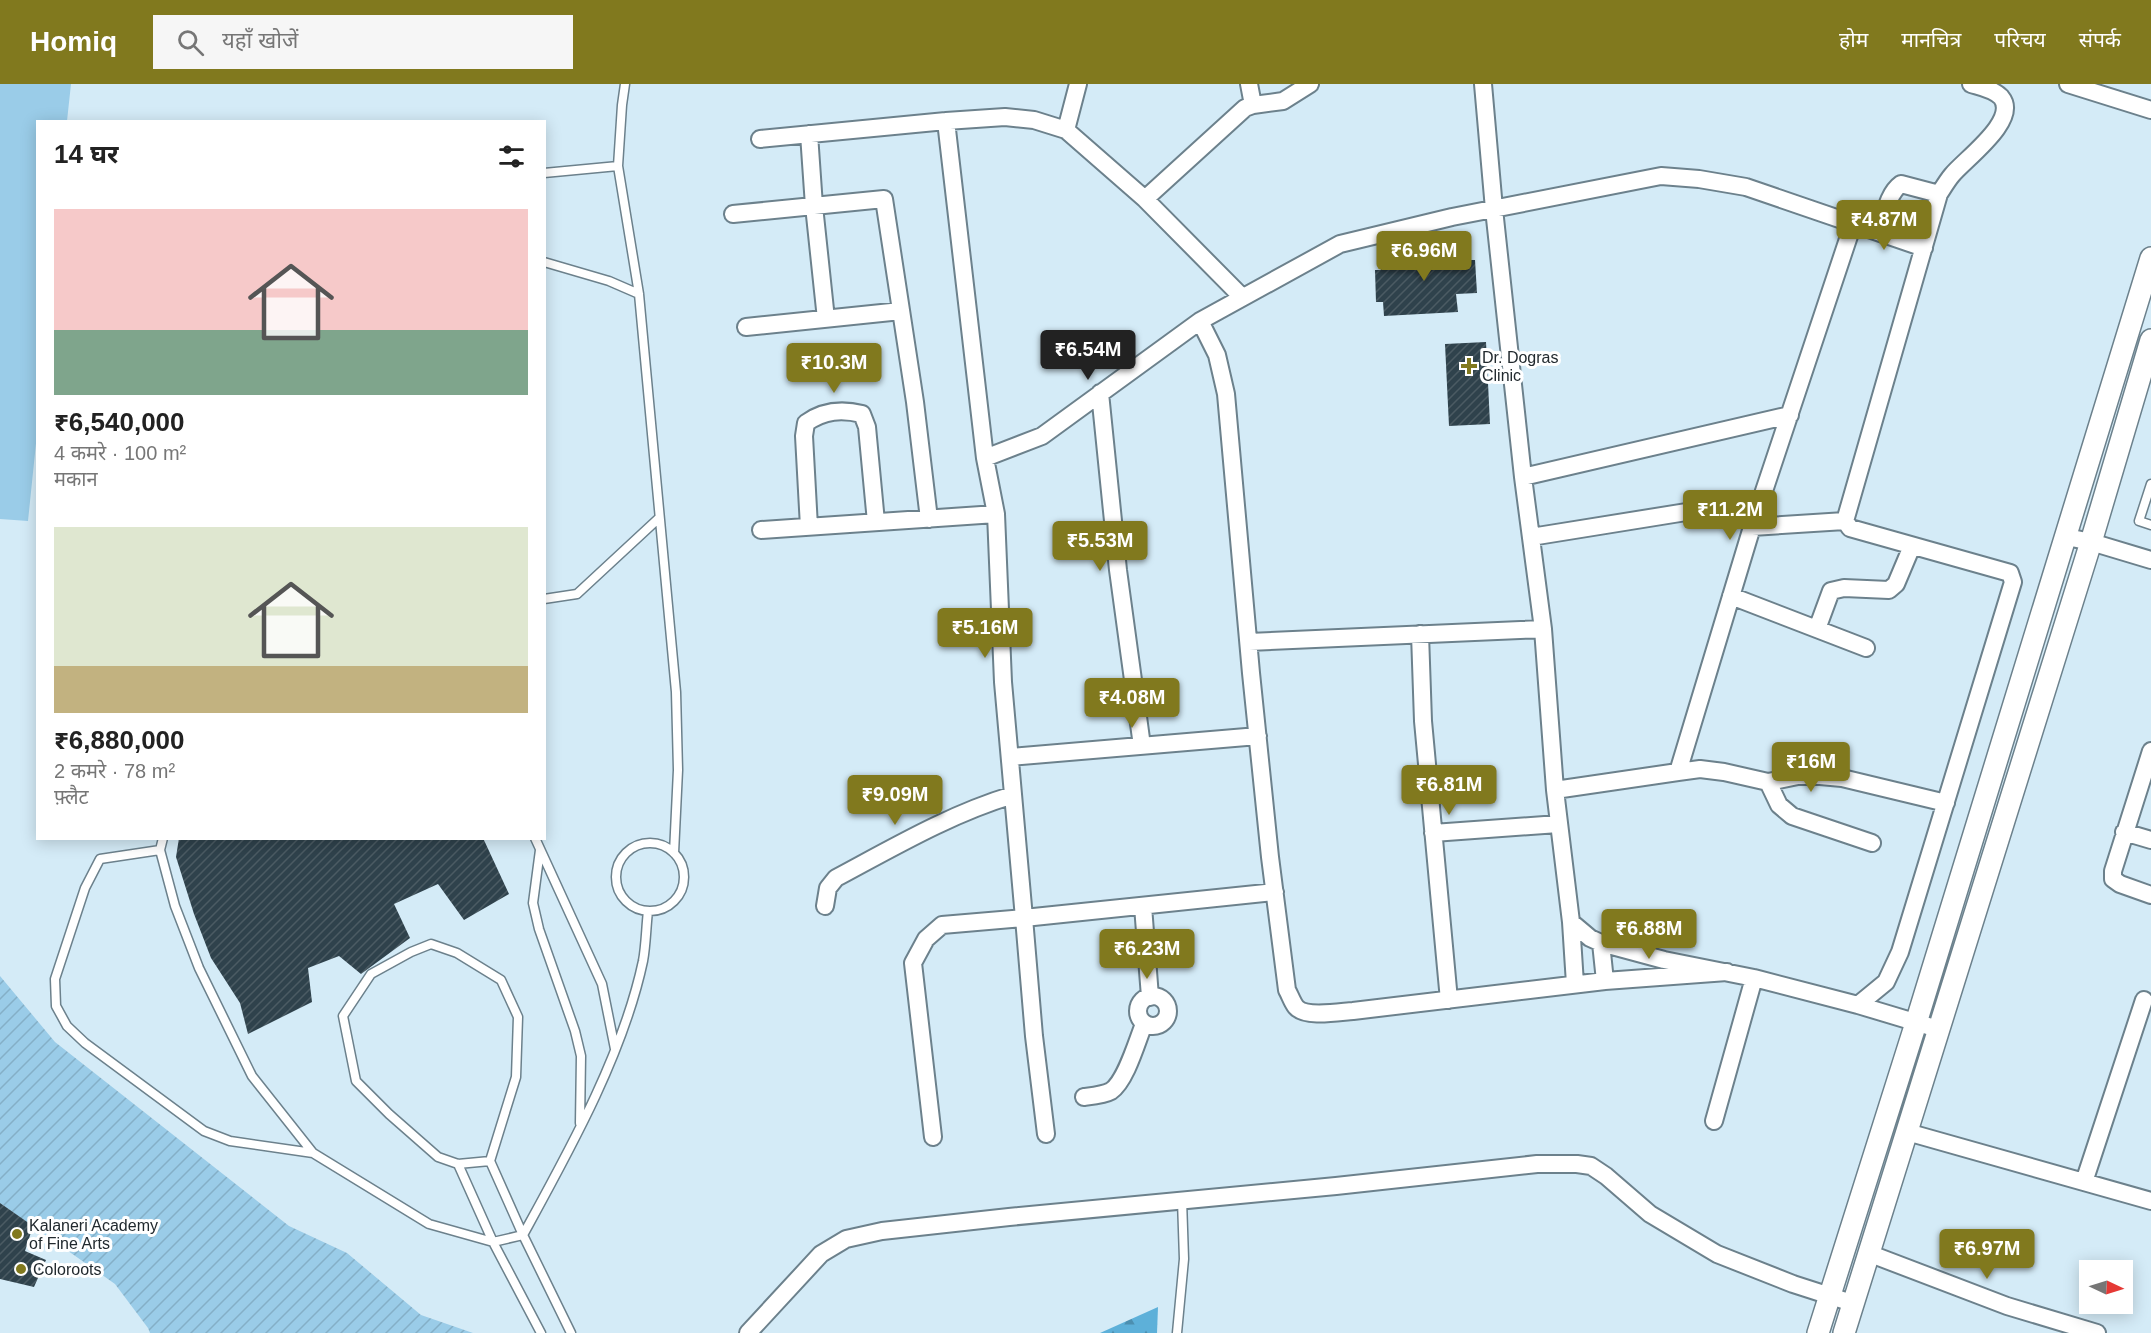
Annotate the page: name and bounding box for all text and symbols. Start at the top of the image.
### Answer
search box [153,15,573,69]
text: Homiq [30,26,117,57]
icon: search [174,26,207,59]
text: यहाँ खोजें [222,28,298,53]
text: होम [1839,28,1868,51]
text: मानचित्र [1901,28,1961,51]
text: परिचय [1994,28,2046,51]
text: संपर्क [2079,28,2121,51]
text: 14 घर [54,139,118,169]
icon: filters [495,140,528,173]
pin: ₹4.87M [1835,200,1933,251]
text: ₹4.87M [1850,208,1918,230]
pin: ₹6.96M [1375,231,1473,282]
text: ₹6.96M [1390,239,1458,261]
icon: home [237,248,345,356]
pin: ₹6.54M [1039,330,1137,381]
text: ₹6.54M [1054,338,1122,360]
pin: ₹10.3M [785,343,883,394]
place label: Dr. Dogras Clinic [1482,349,1558,384]
text: ₹10.3M [800,351,868,373]
marker: Dr. Dogras Clinic [1460,357,1478,375]
text: ₹6,540,000 [54,407,185,437]
text: 4 कमरे · 100 m² [54,442,186,464]
text: मकान [54,468,98,490]
pin: ₹11.2M [1681,490,1779,541]
text: ₹11.2M [1697,498,1763,520]
pin: ₹5.53M [1051,521,1149,572]
text: ₹5.53M [1066,529,1134,551]
icon: home [237,566,345,674]
pin: ₹5.16M [936,608,1034,659]
text: ₹5.16M [951,616,1019,638]
pin: ₹4.08M [1083,678,1181,729]
text: ₹4.08M [1098,686,1166,708]
text: ₹6,880,000 [54,725,185,755]
pin: ₹16M [1775,742,1847,793]
text: ₹16M [1786,750,1836,772]
text: 2 कमरे · 78 m² [54,760,175,782]
pin: ₹6.81M [1400,765,1498,816]
text: ₹6.81M [1415,773,1483,795]
pin: ₹9.09M [846,775,944,826]
text: ₹9.09M [861,783,929,805]
text: फ़्लैट [54,786,89,808]
pin: ₹6.88M [1600,909,1698,960]
text: ₹6.88M [1615,917,1683,939]
pin: ₹6.23M [1098,929,1196,980]
text: ₹6.23M [1113,937,1181,959]
place label: Kalaneri Academy of Fine Arts [29,1217,158,1252]
marker: Kalaneri Academy of Fine Arts [10,1227,24,1241]
pin: ₹6.97M [1938,1229,2036,1280]
text: ₹6.97M [1953,1237,2021,1259]
north arrow [2079,1260,2133,1314]
map controls [2079,1260,2133,1314]
place label: Coloroots [33,1261,101,1278]
marker: Coloroots [14,1262,28,1276]

